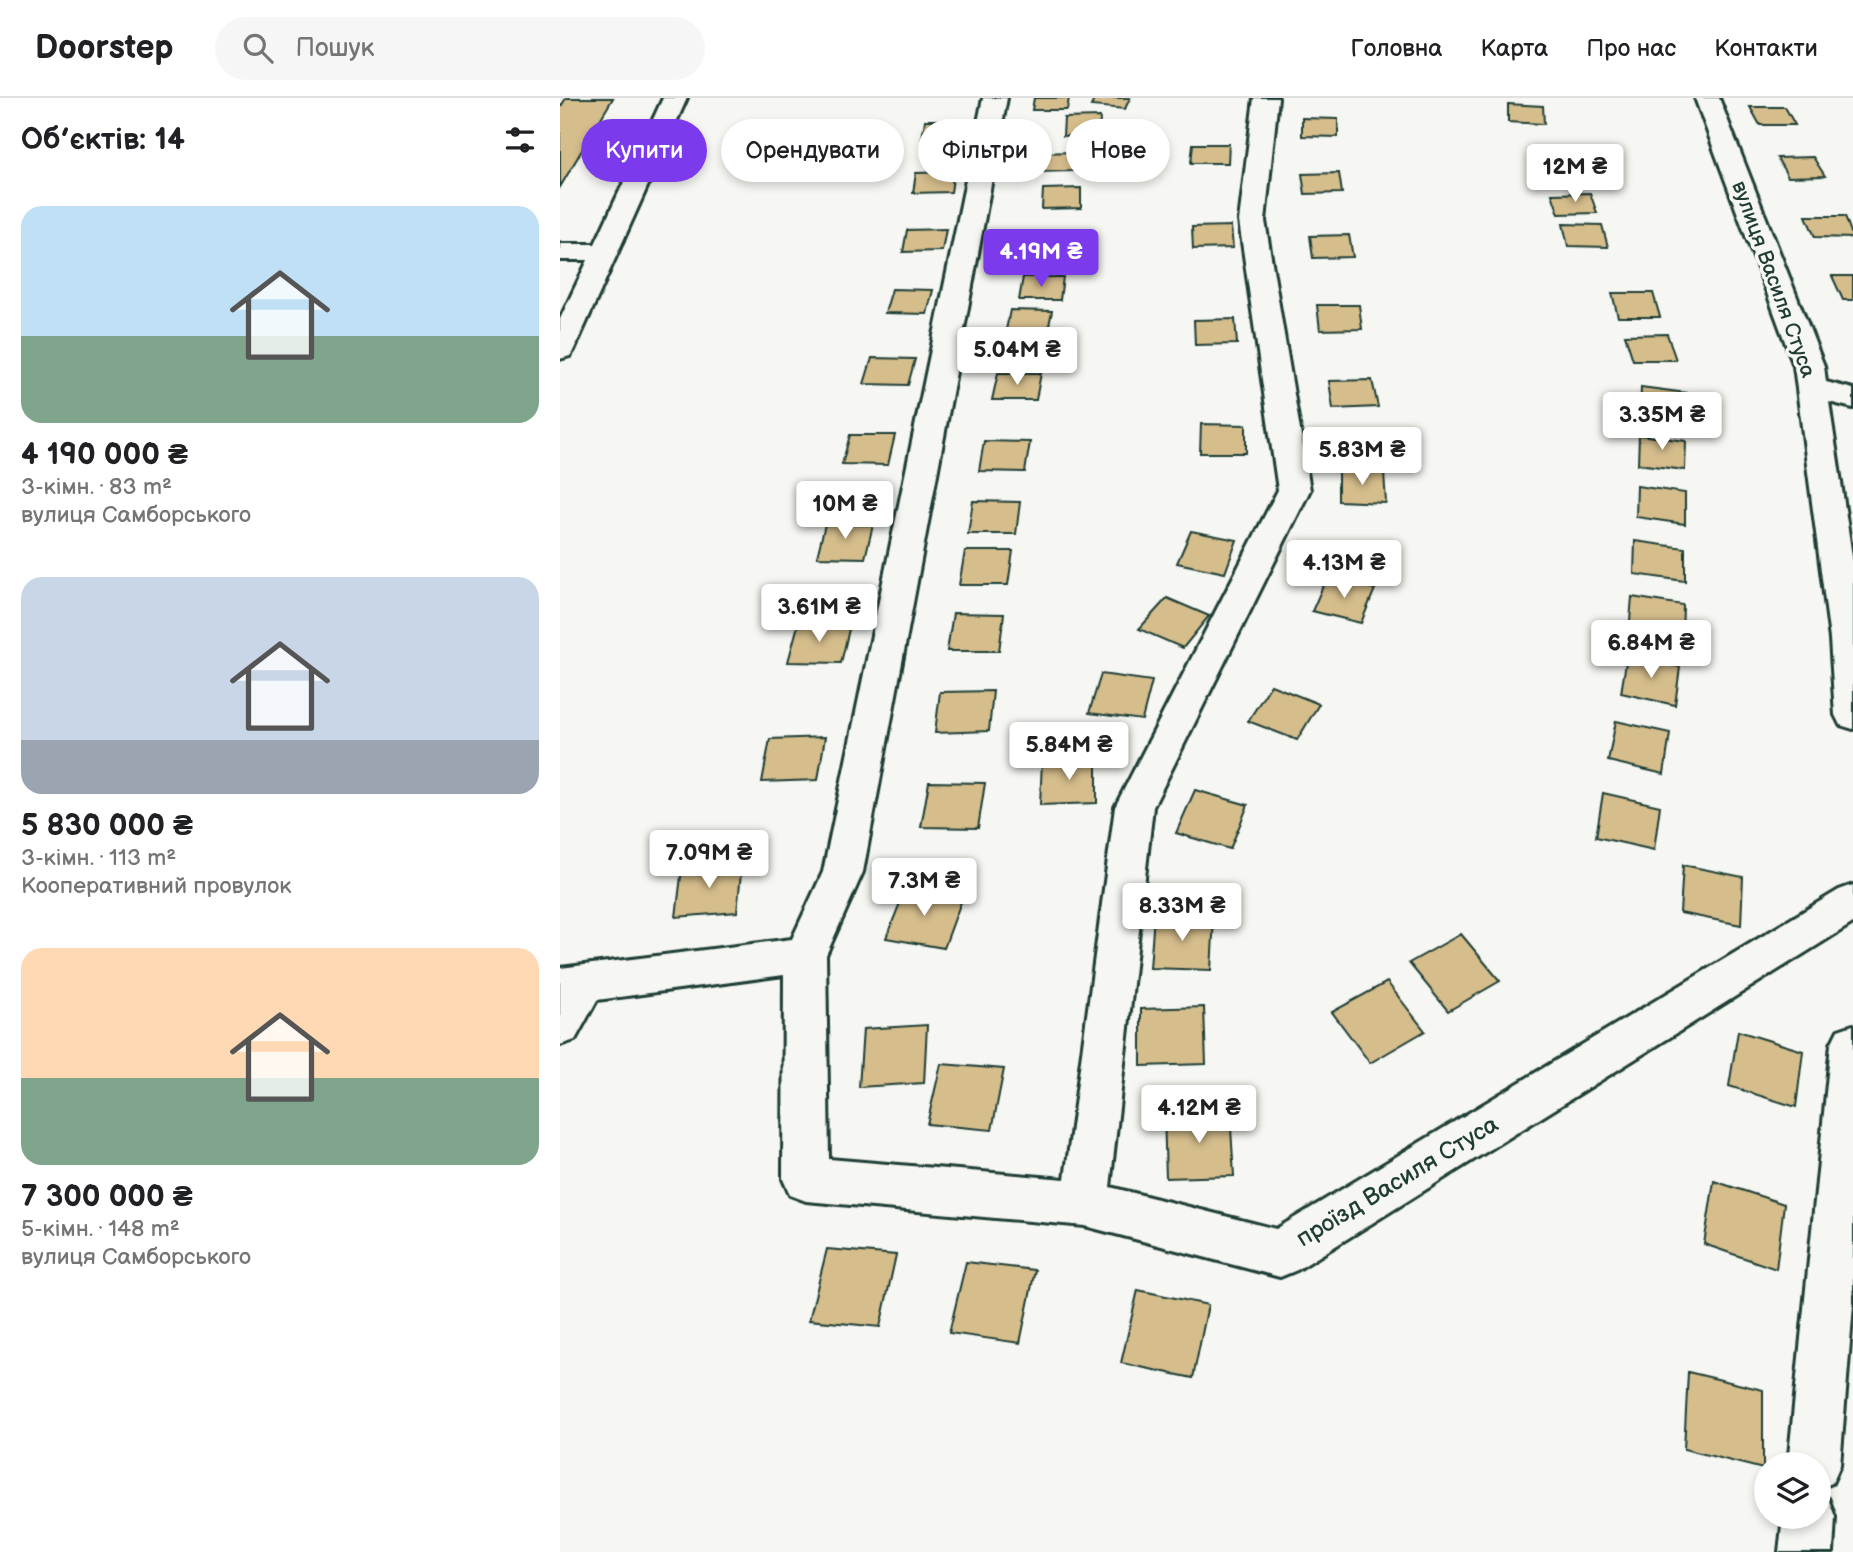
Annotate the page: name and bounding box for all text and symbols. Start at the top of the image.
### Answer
search box [215,17,705,80]
text: Doorstep [35,28,173,68]
icon: search [239,29,277,67]
text: Пошук [295,33,374,64]
text: Головна [1351,34,1443,63]
text: Карта [1481,34,1548,63]
text: Про нас [1586,34,1676,63]
text: Контакти [1714,34,1818,63]
chip: Купити [581,119,707,182]
chip: Орендувати [721,119,904,182]
chip: Фільтри [918,119,1052,182]
chip: Нове [1066,119,1170,182]
icon: filters [501,121,539,159]
text: Об’єктів: 14 [21,122,185,158]
pin: 12M ₴ [1526,144,1624,204]
text: 12M ₴ [1543,153,1607,181]
street label: вулиця Василя Стуса [1726,177,1821,381]
pin: 4.19M ₴ [976,230,1106,289]
text: 4.19M ₴ [999,238,1083,266]
icon: home [217,252,343,378]
pin: 5.04M ₴ [952,328,1082,387]
text: 5.04M ₴ [973,336,1061,364]
pin: 3.35M ₴ [1597,392,1727,452]
text: 3.35M ₴ [1619,401,1705,429]
pin: 5.83M ₴ [1297,428,1427,487]
text: 5.83M ₴ [1319,436,1405,464]
text: 4 190 000 ₴ [21,437,188,473]
text: 3-кімн. · 83 m² [21,473,172,501]
pin: 10M ₴ [796,482,894,541]
text: 10M ₴ [812,490,878,518]
text: вулиця Самборського [21,501,251,529]
pin: 4.13M ₴ [1279,540,1409,600]
text: 4.13M ₴ [1302,549,1386,577]
pin: 3.61M ₴ [754,584,884,644]
text: 3.61M ₴ [777,593,861,621]
pin: 6.84M ₴ [1586,620,1716,680]
icon: home [217,623,343,749]
text: 6.84M ₴ [1607,629,1695,657]
pin: 5.84M ₴ [1004,722,1134,782]
text: 5.84M ₴ [1025,731,1113,759]
text: 5 830 000 ₴ [21,808,193,844]
pin: 7.09M ₴ [644,830,774,890]
text: 7.09M ₴ [666,839,752,867]
text: 3-кімн. · 113 m² [21,844,176,872]
pin: 7.3M ₴ [867,858,981,918]
text: 7.3M ₴ [888,867,960,895]
text: Кооперативний провулок [21,872,292,900]
pin: 8.33M ₴ [1117,884,1247,943]
text: 8.33M ₴ [1138,892,1226,920]
icon: home [217,994,343,1120]
pin: 4.12M ₴ [1134,1086,1264,1145]
text: 4.12M ₴ [1157,1094,1241,1122]
street label: проїзд Василя Стуса [1291,1110,1504,1253]
text: 7 300 000 ₴ [21,1179,193,1215]
text: 5-кімн. · 148 m² [21,1215,180,1243]
text: вулиця Самборського [21,1243,251,1271]
map controls [1754,1452,1831,1529]
button: layers [1754,1452,1831,1529]

